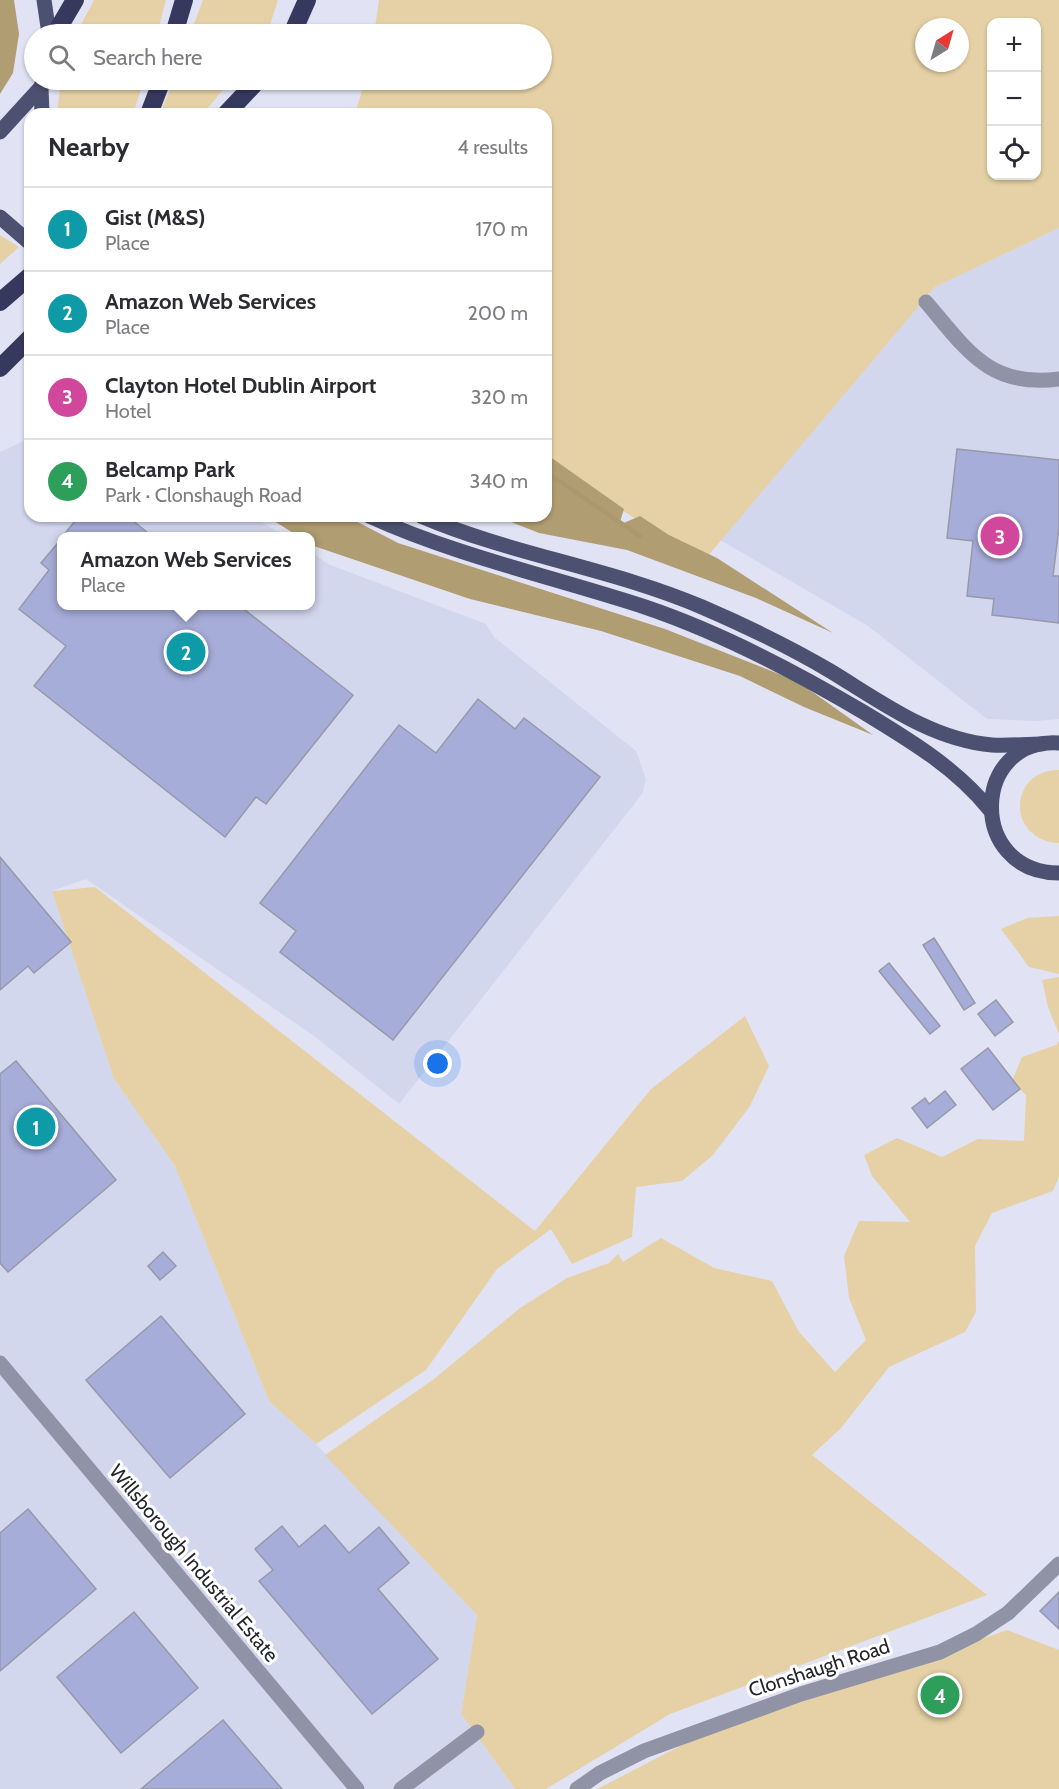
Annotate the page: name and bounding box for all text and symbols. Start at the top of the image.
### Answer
north arrow [915,18,969,72]
map controls [987,18,1041,180]
button: + [987,18,1041,72]
search box [24,24,552,90]
icon: search [45,41,78,74]
text: Search here [93,44,202,71]
button: − [987,72,1041,126]
button: locate [987,126,1041,180]
text: Nearby [48,131,129,163]
text: 4 results [457,135,528,159]
text: Gist (M&S) [105,204,205,231]
text: 1 [64,217,71,241]
text: 170 m [476,217,528,241]
text: Place [105,231,150,255]
text: Amazon Web Services [105,288,316,315]
text: 2 [62,301,73,325]
text: 200 m [468,301,528,325]
text: Place [105,315,150,339]
text: Clayton Hotel Dublin Airport [105,372,376,399]
text: 3 [62,385,73,409]
text: 320 m [471,385,528,409]
text: Hotel [105,399,151,423]
text: Belcamp Park [105,456,235,483]
text: 4 [61,469,74,493]
text: 340 m [470,469,528,493]
text: Park · Clonshaugh Road [105,483,302,507]
pin: 3 [980,514,1020,558]
popup [57,532,315,610]
text: Amazon Web Services [81,546,291,573]
text: Place [81,573,125,597]
pin: 2 [166,630,206,674]
your location [423,1049,452,1078]
pin: 1 [16,1104,56,1150]
street label: Willsborough Industrial Estate [104,1459,284,1667]
street label: Clonshaugh Road [745,1634,893,1702]
pin: 4 [920,1672,960,1718]

